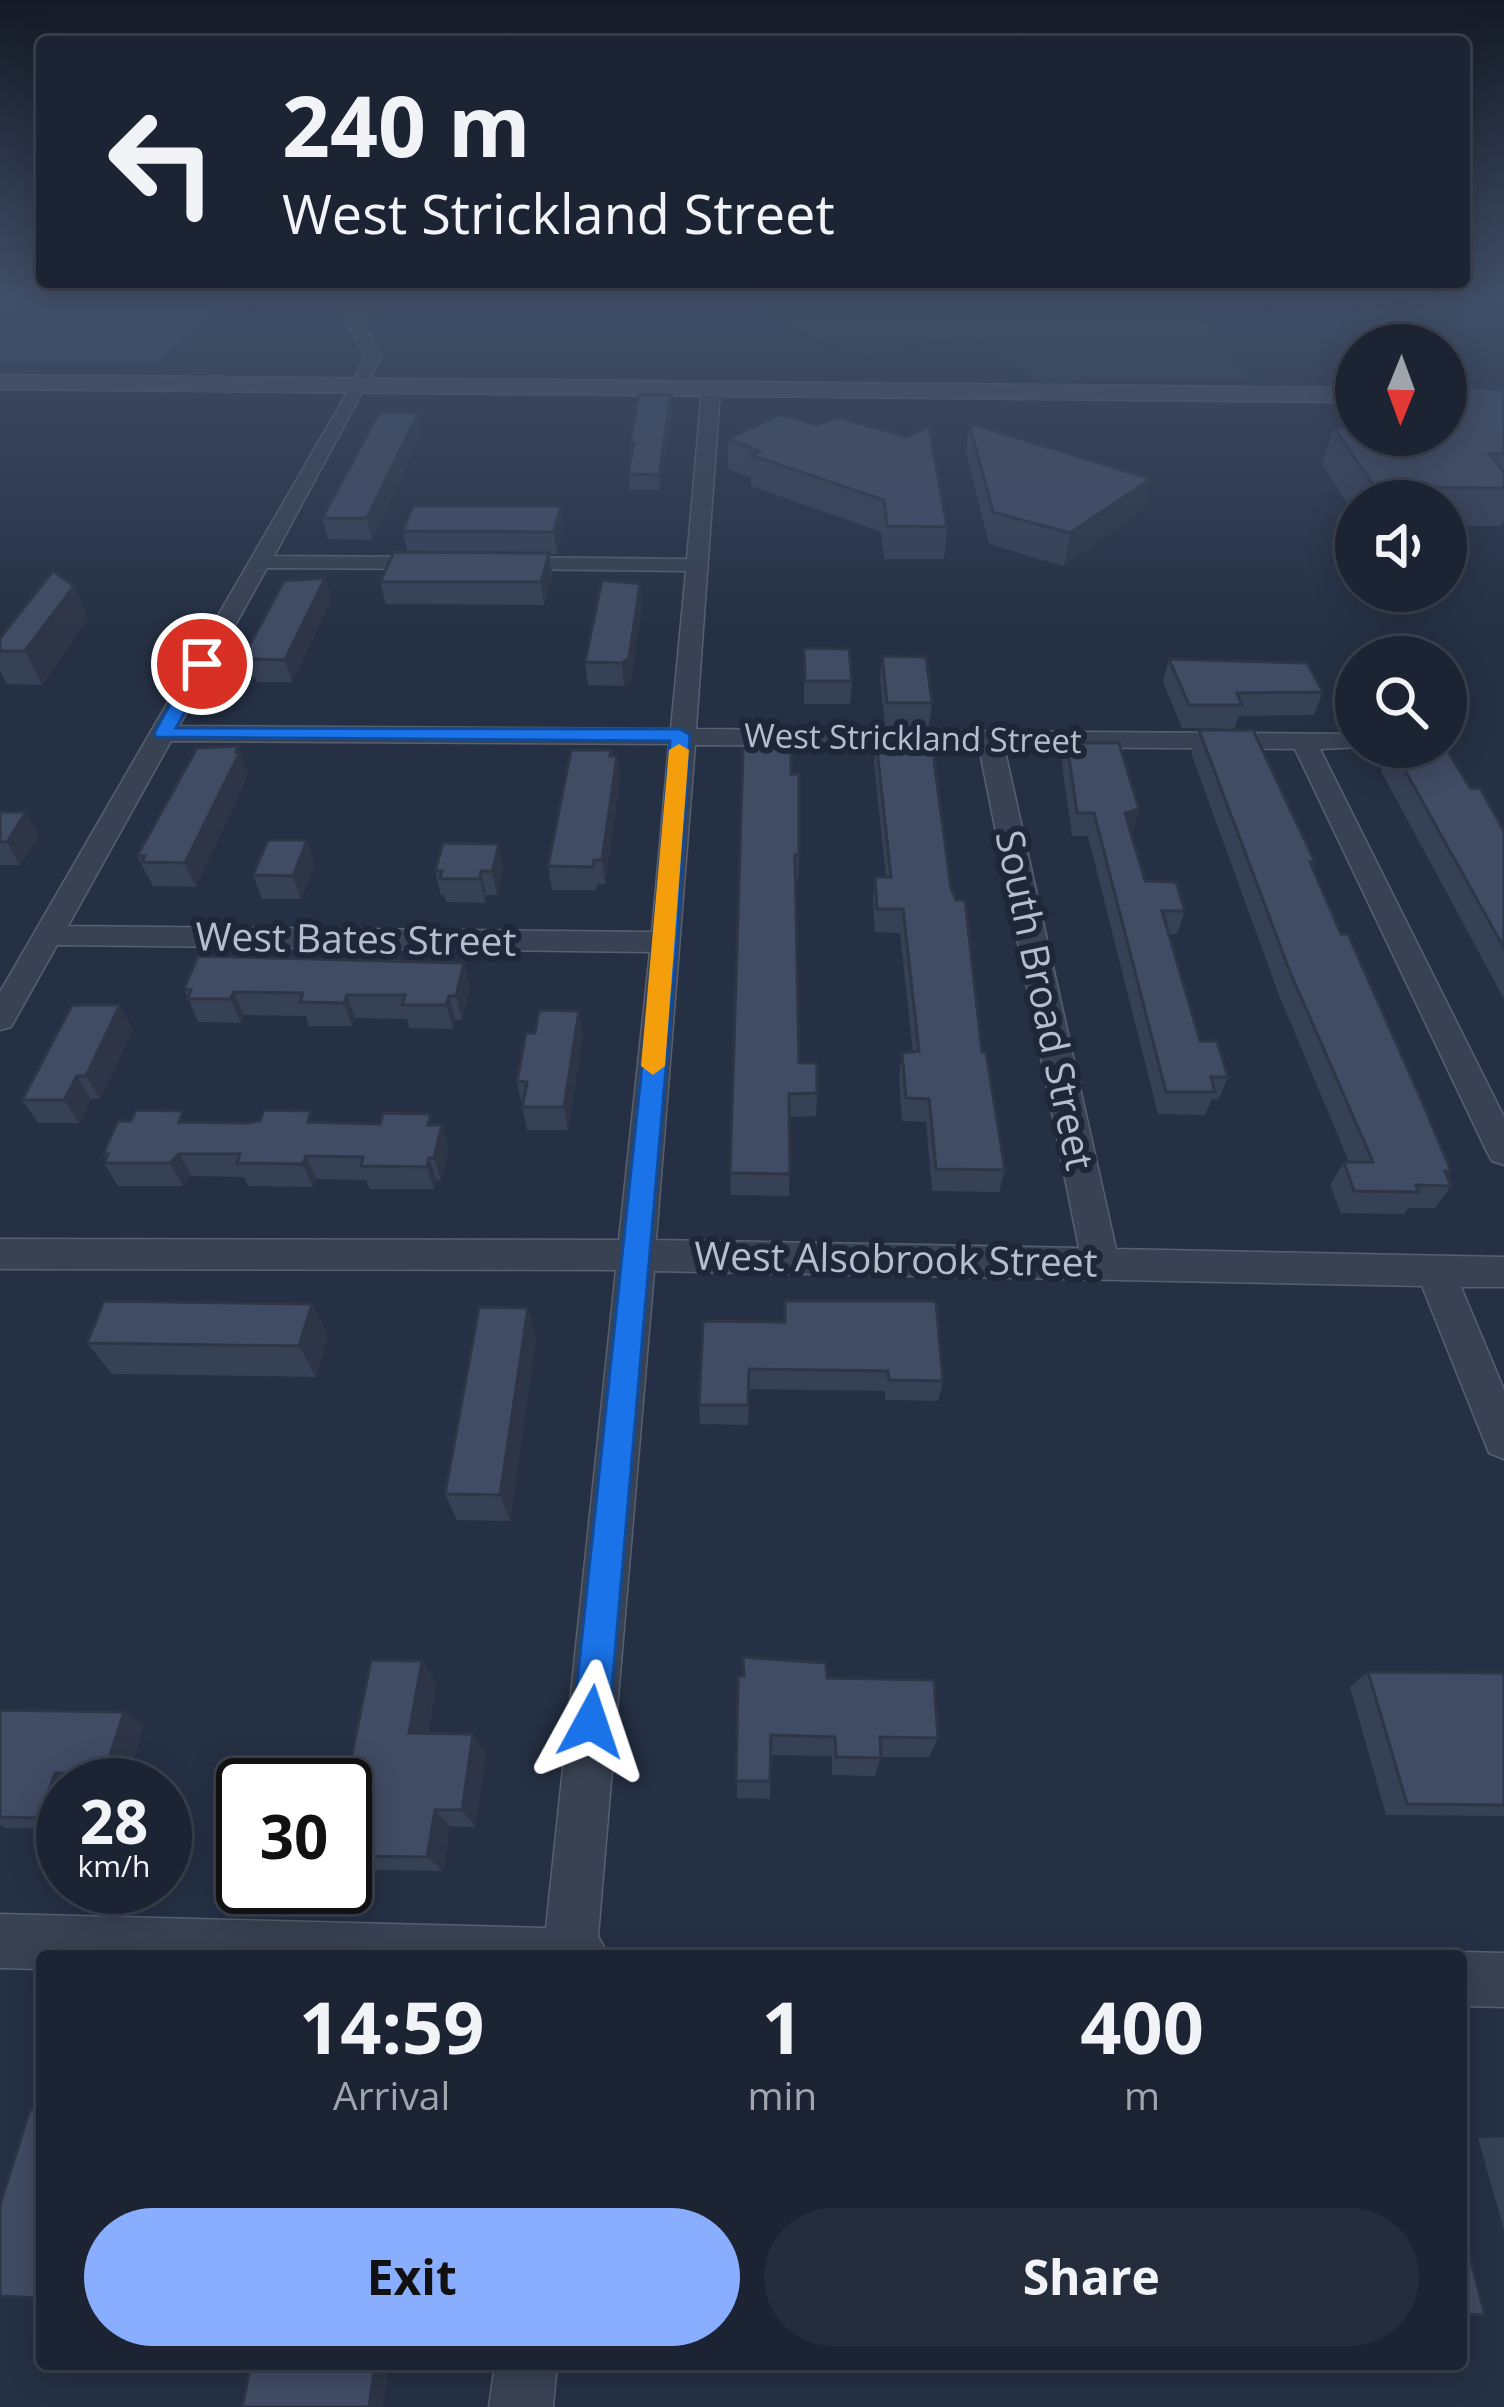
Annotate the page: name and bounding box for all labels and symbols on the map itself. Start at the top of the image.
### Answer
north arrow [1335,324,1467,456]
pin [151,613,253,715]
street label: West Strickland Street [744,712,1082,763]
street label: South Broad Street [985,825,1108,1174]
street label: West Bates Street [195,908,517,967]
street label: West Alsobrook Street [694,1227,1098,1288]
position arrow [528,1659,654,1785]
speed limit sign: 30 [216,1758,372,1914]

